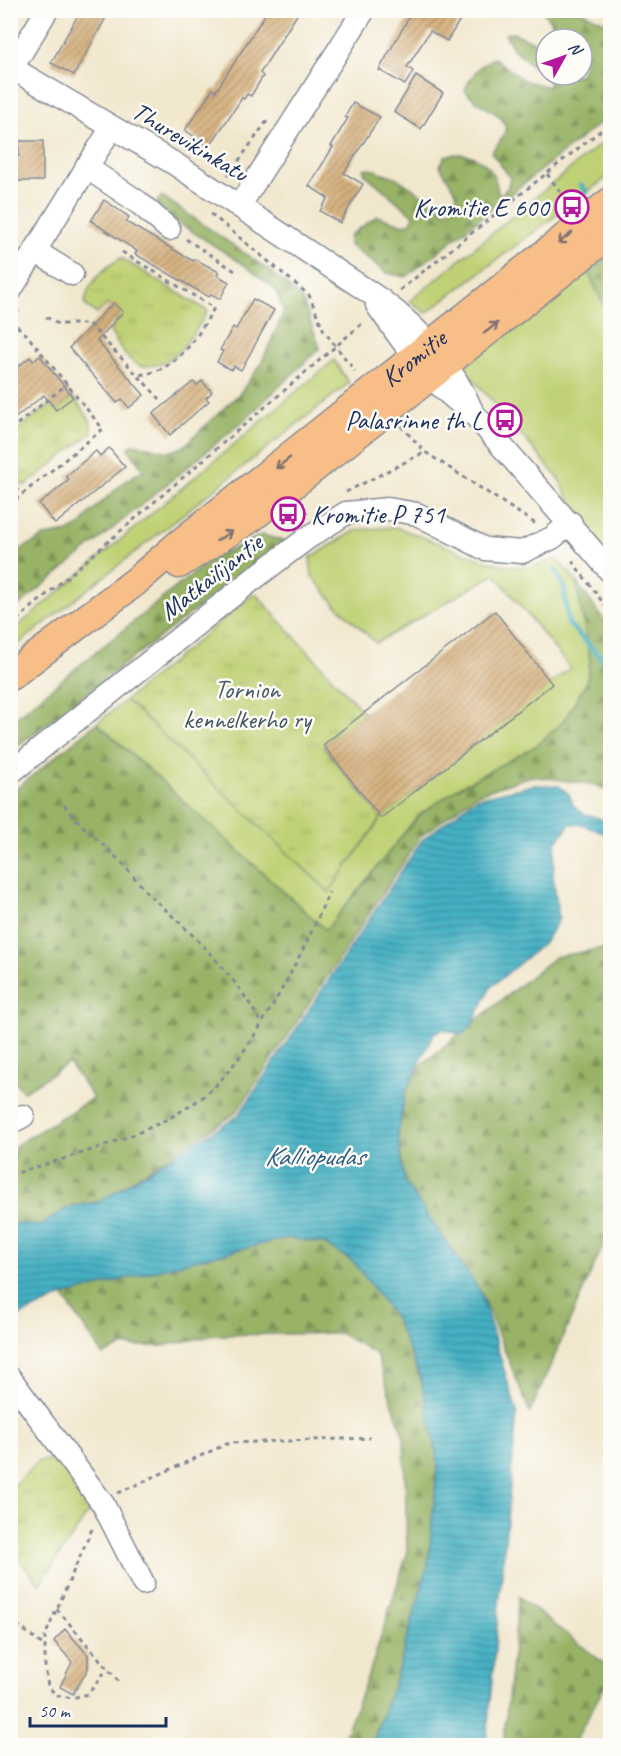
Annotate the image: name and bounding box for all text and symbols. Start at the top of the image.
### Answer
north arrow [534,27,594,87]
text: N [564,38,588,61]
street label: Thurevikinkatu [126,94,255,190]
bus stop icon: Kromitie E 600 [554,189,590,225]
place label: Kromitie E 600 [413,191,551,224]
one-way arrow [557,231,573,244]
street label: Kromitie [374,320,455,394]
one-way arrow [483,321,499,334]
bus stop icon: Palasrinne th L [487,402,523,438]
place label: Palasrinne th L [346,404,483,437]
one-way arrow [275,456,291,469]
bus stop icon: Kromitie P 751 [270,496,306,532]
place label: Kromitie P 751 [311,498,446,531]
street label: Matkailijantie [153,525,271,628]
one-way arrow [215,529,232,541]
park label: Tornion kennelkerho ry [183,673,313,736]
water label: Kalliopudas [265,1139,368,1173]
scale bar [30,1690,166,1728]
text: 50 m [39,1700,72,1722]

